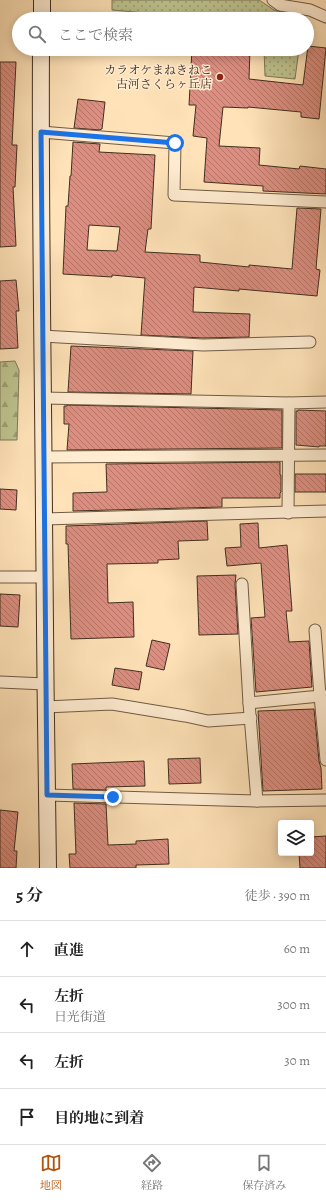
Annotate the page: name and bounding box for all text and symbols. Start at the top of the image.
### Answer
search box [12,12,314,56]
icon: search [26,23,48,45]
text: ここで検索 [58,25,133,45]
place label: カラオケまねきねこ 古河さくらヶ丘店 [104,62,212,92]
marker: カラオケまねきねこ 古河さくらヶ丘店 [215,72,225,82]
route start [166,134,184,152]
route end [104,788,122,806]
map controls [278,820,314,856]
button: layers [278,820,314,856]
text: 5 分 [16,884,43,907]
text: 徒歩 · 390 m [245,887,310,904]
icon: ahead [16,938,38,960]
text: 直進 [54,940,84,960]
text: 60 m [284,940,310,957]
text: 左折 [54,986,84,1006]
icon: left [16,994,38,1016]
text: 300 m [277,996,310,1013]
text: 日光街道 [54,1008,106,1025]
icon: left [16,1050,38,1072]
text: 左折 [54,1052,84,1072]
text: 30 m [284,1052,310,1069]
icon: arrive [16,1106,38,1128]
text: 目的地に到着 [54,1108,144,1128]
tab: 地図 [40,1152,62,1193]
tab: 経路 [141,1152,163,1193]
tab: 保存済み [242,1152,286,1193]

